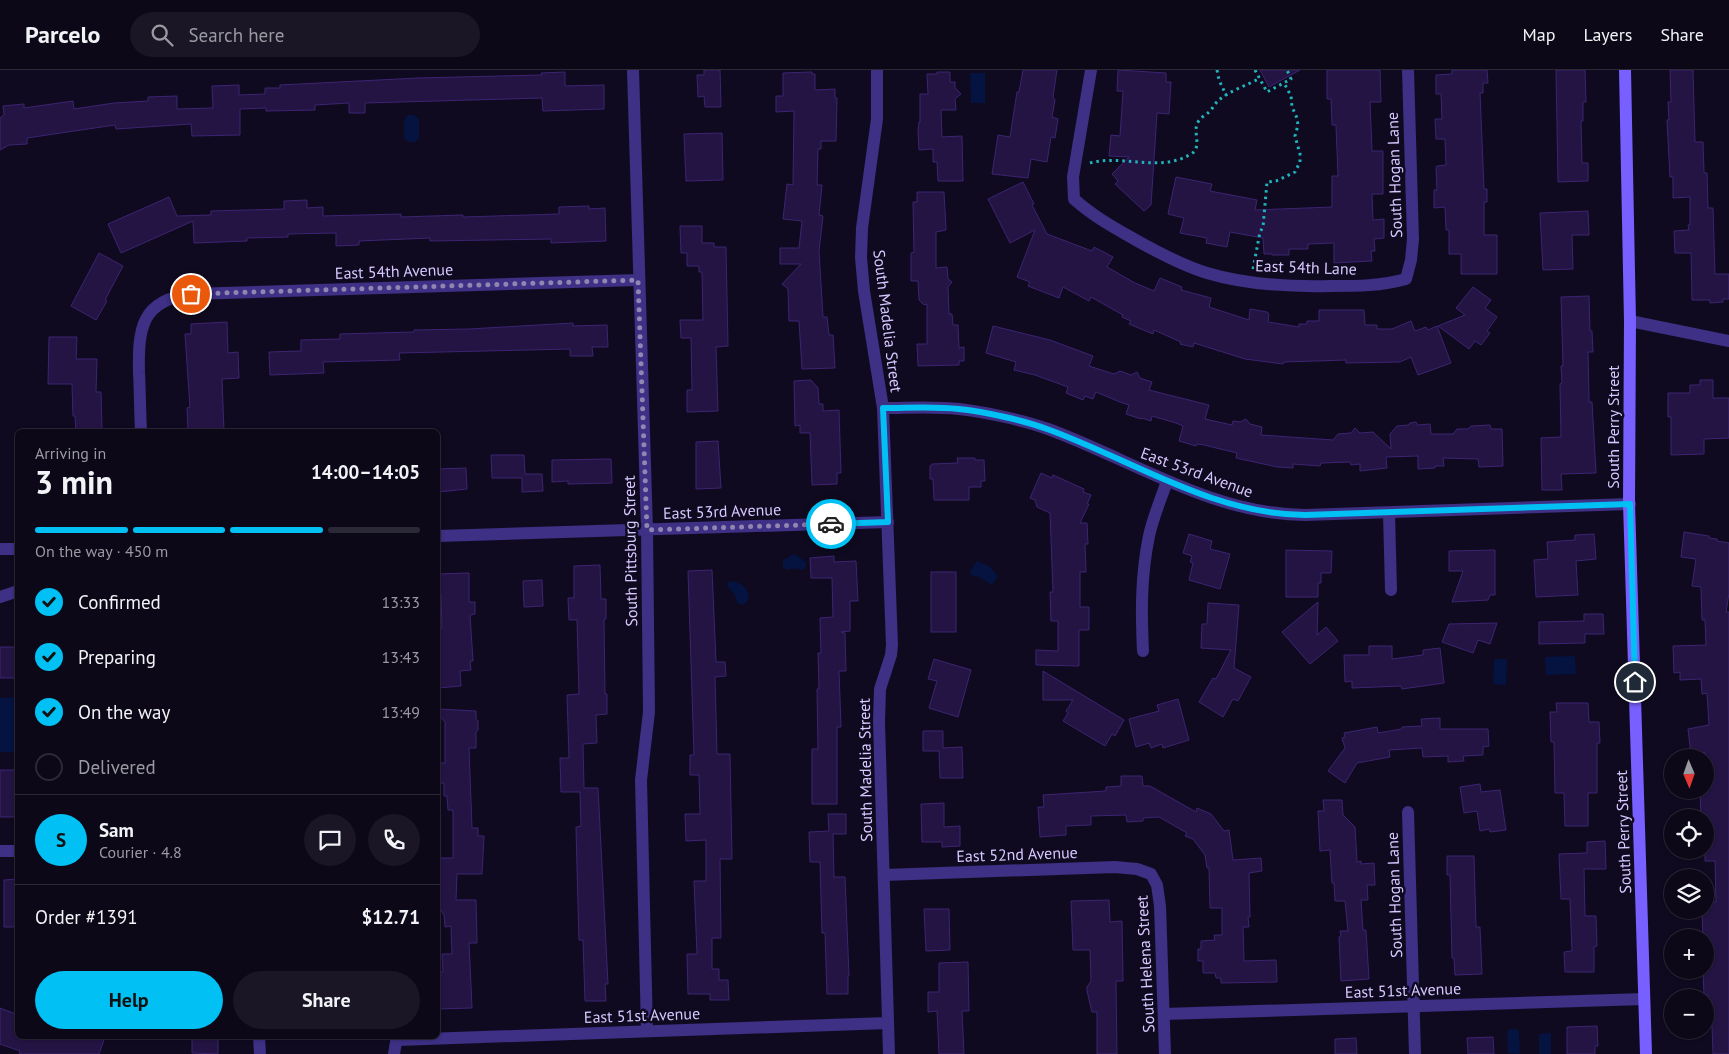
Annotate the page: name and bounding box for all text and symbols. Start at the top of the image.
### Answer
search box [130,12,480,57]
text: Parcelo [25,19,100,50]
icon: search [148,21,176,49]
text: Search here [188,23,284,47]
text: Map [1523,23,1555,46]
text: Layers [1583,23,1632,46]
text: Share [1660,23,1704,46]
street label: South Hogan Lane [1382,112,1406,238]
street label: South Madelia Street [869,249,907,394]
street label: East 54th Lane [1255,255,1357,279]
street label: East 54th Avenue [335,259,453,283]
pin [170,273,212,315]
icon: bag [177,280,205,308]
street label: South Perry Street [1603,365,1623,489]
street label: East 53rd Avenue [1138,442,1256,502]
text: Arriving in [35,443,106,463]
text: 14:00–14:05 [311,460,420,484]
text: 3 min [35,461,113,503]
street label: South Pittsburg Street [619,475,641,627]
street label: East 53rd Avenue [663,499,781,523]
courier [806,499,856,549]
icon: car [817,510,845,538]
text: On the way · 450 m [35,541,168,561]
icon: check [35,588,63,616]
text: Confirmed [78,590,161,614]
text: 13:33 [382,592,420,612]
icon: check [35,643,63,671]
text: Preparing [78,645,156,669]
text: 13:43 [382,647,420,667]
pin [1614,661,1656,703]
icon: home [1621,668,1649,696]
icon: check [35,698,63,726]
street label: South Madelia Street [854,698,876,842]
text: On the way [78,700,170,724]
text: 13:49 [382,702,420,722]
north arrow [1664,749,1714,799]
map controls [1664,749,1714,1039]
text: Delivered [78,755,156,779]
street label: South Perry Street [1611,769,1635,894]
button: locate [1664,809,1714,859]
button: chat [304,814,356,866]
button: phone [368,814,420,866]
text: Sam [99,818,134,842]
text: S [56,828,66,852]
street label: South Hogan Lane [1382,832,1406,958]
text: Courier · 4.8 [99,842,182,862]
street label: East 52nd Avenue [956,842,1078,866]
button: layers [1664,869,1714,919]
street label: South Helena Street [1131,894,1159,1033]
text: Order #1391 [35,905,138,929]
text: $12.71 [361,905,420,929]
button: + [1664,929,1714,979]
button: Help [35,971,223,1029]
button: Share [233,971,420,1029]
street label: East 51st Avenue [1345,978,1461,1002]
button: − [1664,989,1714,1039]
street label: East 51st Avenue [584,1003,700,1027]

